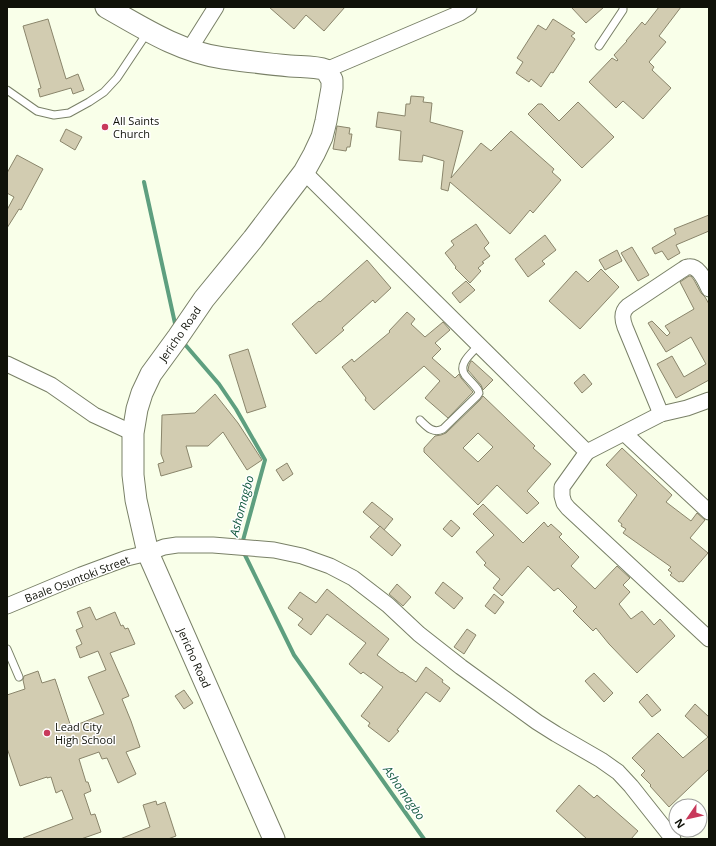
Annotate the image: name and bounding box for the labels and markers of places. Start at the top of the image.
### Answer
place label: All Saints Church [113,113,159,141]
marker: All Saints Church [100,122,110,132]
place label: Lead City High School [55,719,116,747]
marker: Lead City High School [42,728,52,738]

